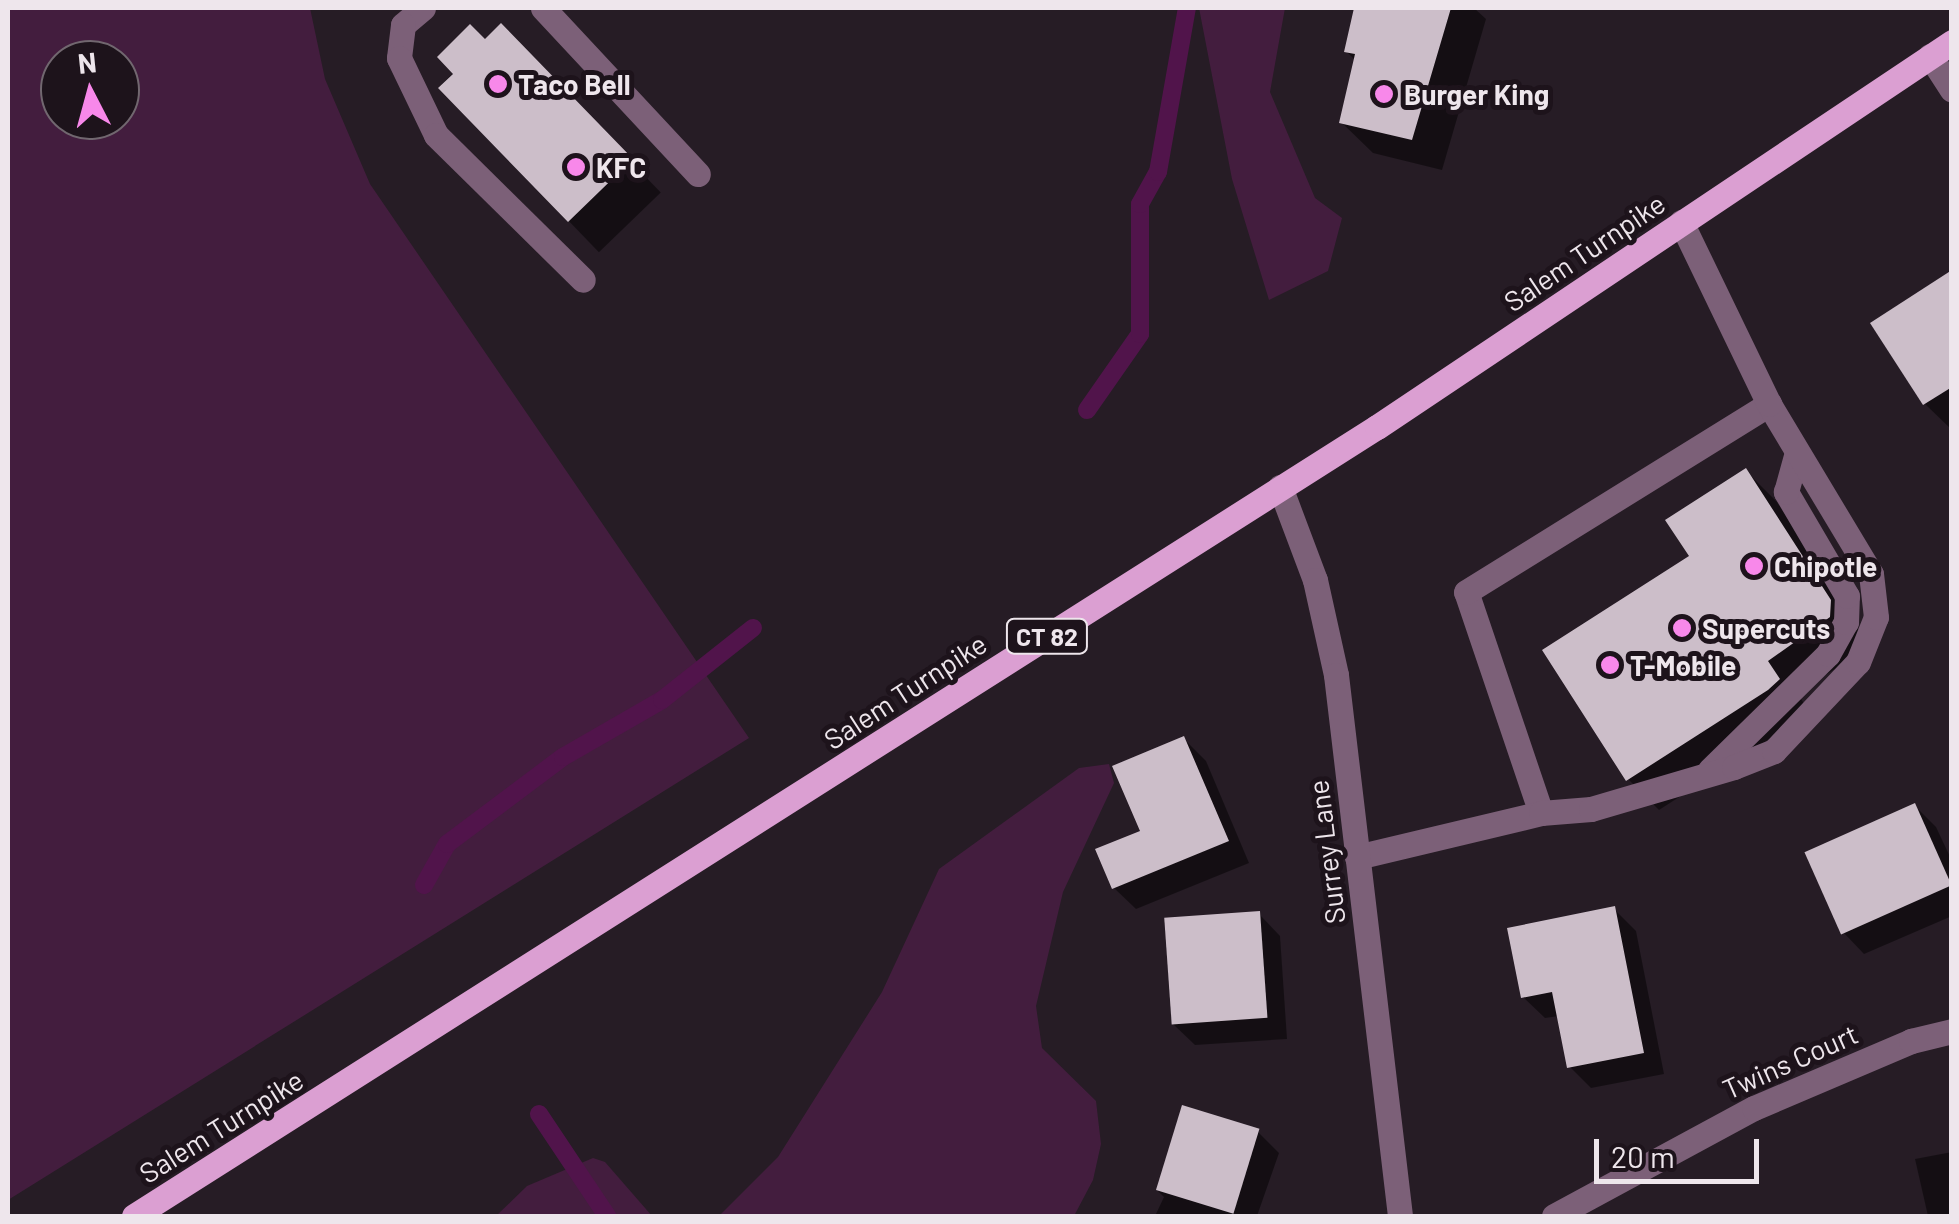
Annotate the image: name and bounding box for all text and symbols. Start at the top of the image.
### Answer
north arrow [40,40,140,140]
text: N [76,44,98,80]
place label: Taco Bell [518,67,631,101]
marker: Taco Bell [487,73,509,95]
place label: Burger King [1404,77,1549,111]
marker: Burger King [1373,83,1395,105]
place label: KFC [596,150,646,184]
marker: KFC [565,156,587,178]
street label: Salem Turnpike [1497,186,1671,318]
place label: Chipotle [1774,549,1877,583]
marker: Chipotle [1743,555,1765,577]
place label: Supercuts [1702,611,1830,645]
road number: CT 82 [1004,616,1090,656]
marker: Supercuts [1671,617,1693,639]
street label: Salem Turnpike [818,626,992,756]
place label: T-Mobile [1630,648,1736,682]
marker: T-Mobile [1599,654,1621,676]
street label: Surrey Lane [1301,778,1351,926]
street label: Twins Court [1717,1016,1863,1106]
street label: Salem Turnpike [133,1062,309,1190]
scale bar [1599,1119,1764,1181]
text: 20 m [1611,1138,1675,1174]

